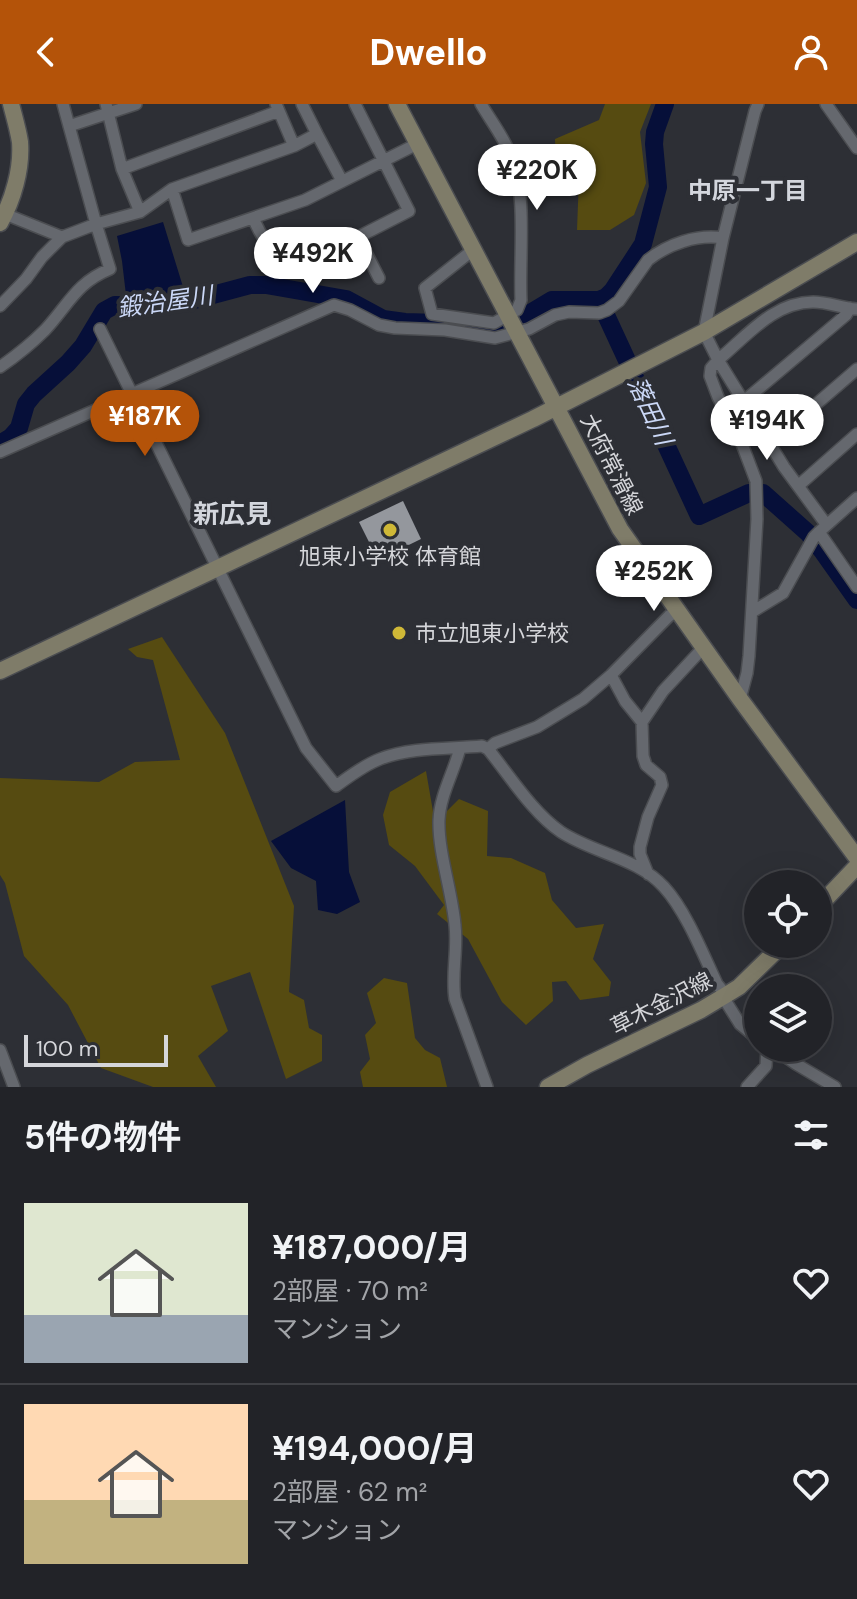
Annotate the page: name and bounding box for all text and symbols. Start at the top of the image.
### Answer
text: Dwello [370,29,487,76]
icon: back [24,30,68,74]
icon: person [789,30,833,74]
pin: ¥220K [481,144,593,212]
text: ¥220K [496,153,578,187]
district label: 中原一丁目 [688,175,808,206]
pin: ¥492K [257,227,369,295]
text: ¥492K [272,236,354,270]
water label: 鍛治屋川 [115,279,218,324]
water label: 落田川 [621,372,681,453]
pin: ¥187K [89,390,201,458]
pin: ¥194K [711,394,823,462]
text: ¥187K [108,399,182,433]
text: ¥194K [729,403,805,437]
street label: 大府常滑線 [574,409,649,520]
district label: 新広見 [193,497,271,531]
marker: 旭東小学校 体育館 [381,521,399,539]
place label: 旭東小学校 体育館 [299,542,481,571]
pin: ¥252K [598,545,710,613]
text: ¥252K [614,554,694,588]
place label: 市立旭東小学校 [415,619,569,648]
marker: 市立旭東小学校 [390,624,408,642]
map controls [744,870,832,1062]
button: locate [744,870,832,958]
street label: 草木金沢線 [606,966,717,1041]
button: layers [744,974,832,1062]
scale bar [24,1031,168,1067]
text: 100 m [36,1034,98,1063]
icon: filters [789,1113,833,1157]
text: 5件の物件 [24,1115,181,1160]
text: ¥187,000/月 [272,1225,472,1270]
icon: home [88,1235,184,1331]
icon: heart [789,1261,833,1305]
text: 2部屋 · 70 m² [272,1274,428,1308]
text: マンション [272,1312,402,1346]
text: ¥194,000/月 [272,1426,478,1471]
icon: home [88,1436,184,1532]
icon: heart [789,1462,833,1506]
text: 2部屋 · 62 m² [272,1475,427,1509]
text: マンション [272,1513,402,1547]

